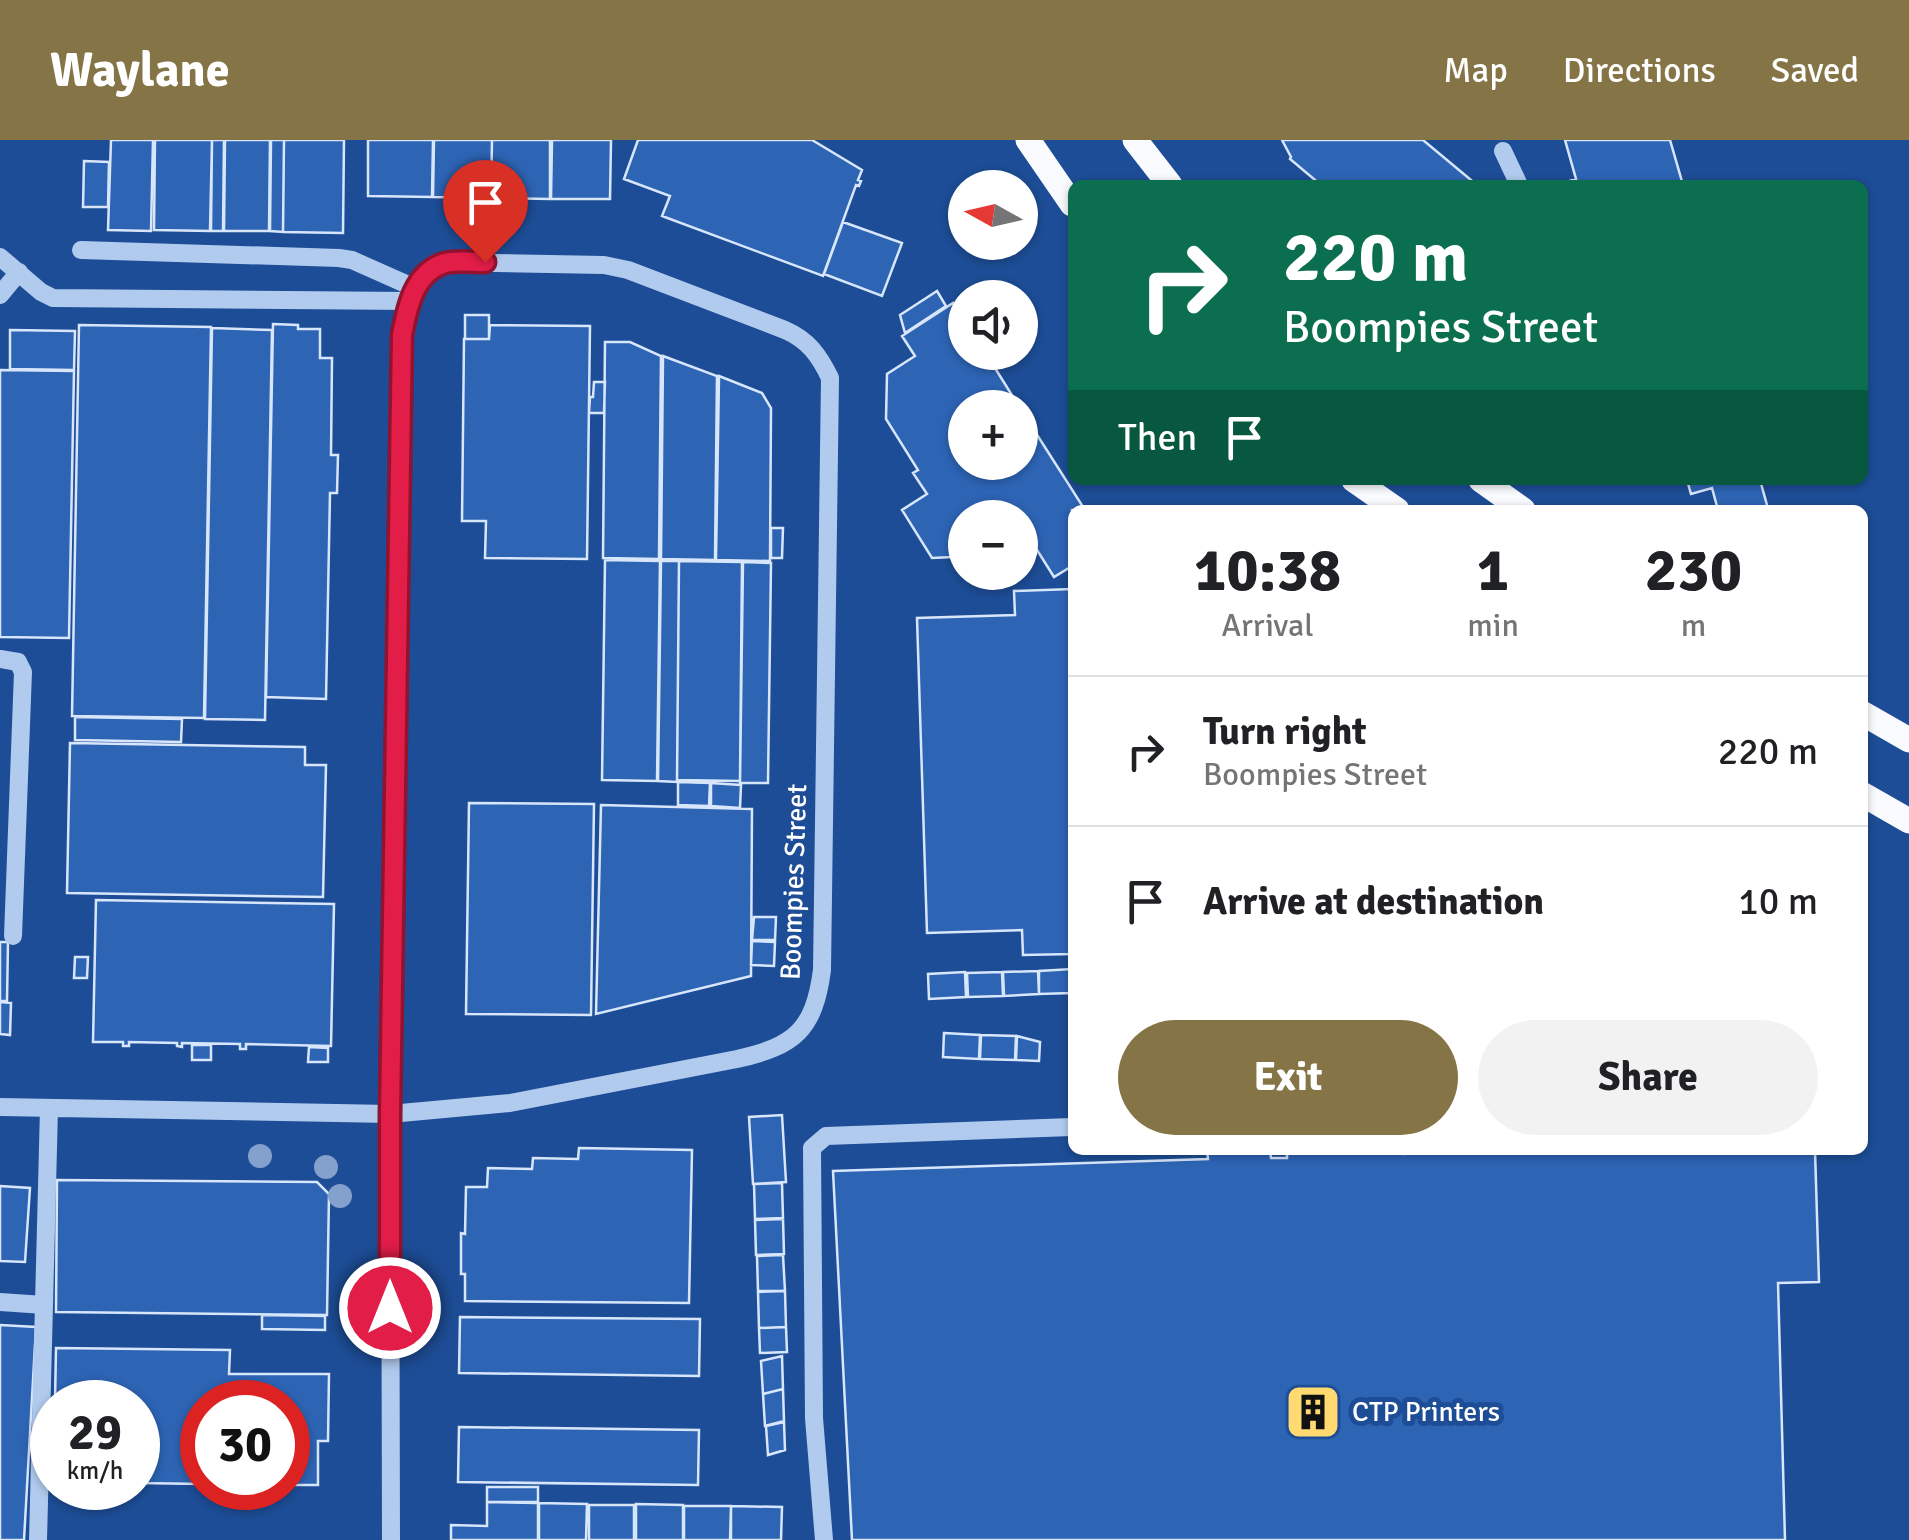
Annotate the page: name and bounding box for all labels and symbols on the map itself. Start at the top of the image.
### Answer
pin [443,160,528,263]
north arrow [948,170,1038,260]
street label: Boompies Street [774,783,814,981]
position arrow [338,1256,442,1360]
speed limit sign: 30 [180,1380,310,1510]
building icon: CTP Printers [1283,1382,1343,1442]
place label: CTP Printers [1352,1395,1500,1429]

